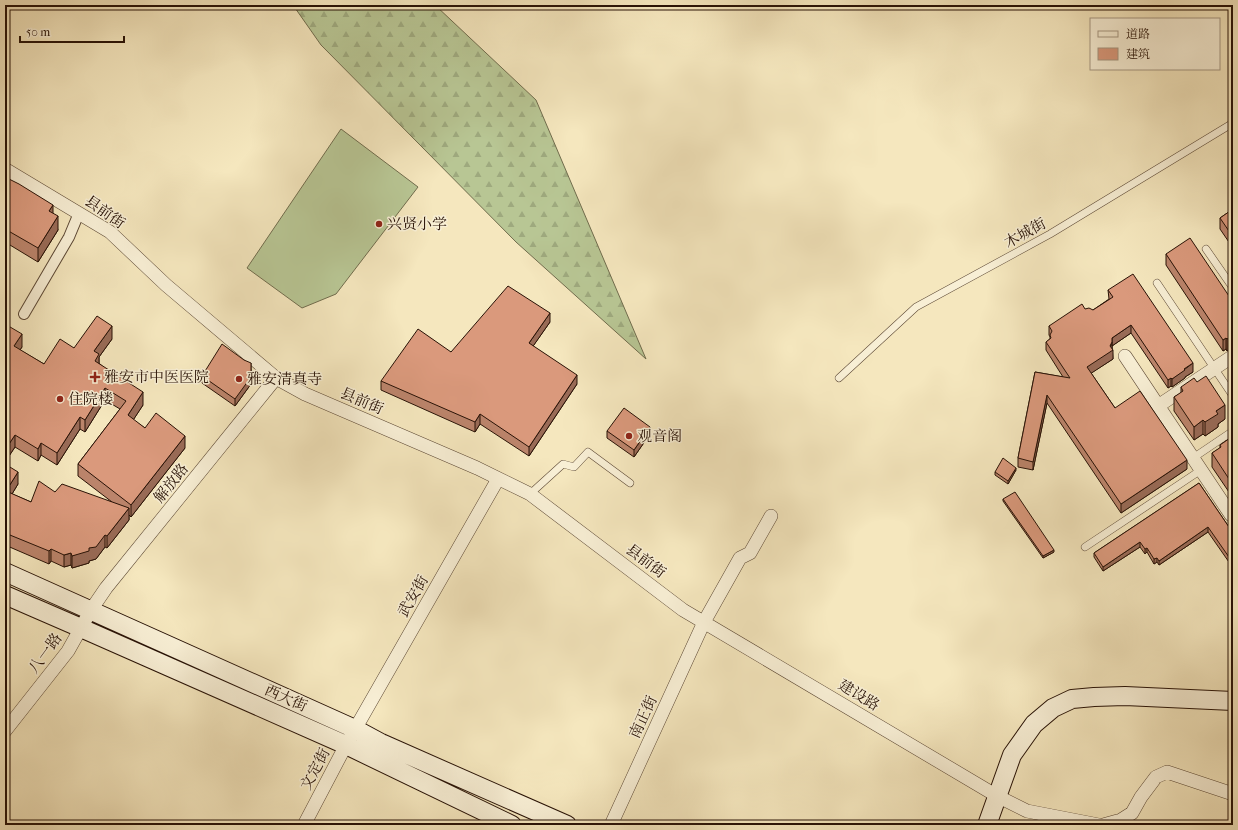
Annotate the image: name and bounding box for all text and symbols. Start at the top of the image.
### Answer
scale bar [20,18,124,44]
legend [1090,18,1220,70]
text: 50 m [26,25,50,39]
text: 道路 [1126,27,1150,41]
text: 建筑 [1126,47,1150,61]
street label: 县前街 [81,192,129,232]
street label: 木城街 [1001,214,1049,252]
place label: 兴贤小学 [387,215,447,233]
marker: 兴贤小学 [374,219,384,229]
place label: 雅安市中医医院 [104,368,209,386]
place label: 雅安清真寺 [247,370,322,388]
marker: 雅安市中医医院 [89,371,101,383]
marker: 雅安清真寺 [234,374,244,384]
street label: 县前街 [338,384,386,418]
place label: 住院楼 [68,390,113,408]
marker: 住院楼 [55,394,65,404]
place label: 观音阁 [637,427,682,445]
marker: 观音阁 [624,431,634,441]
street label: 解放路 [150,460,192,506]
street label: 县前街 [623,540,669,582]
street label: 武安街 [394,572,432,620]
street label: 八一路 [24,630,66,676]
street label: 建设路 [835,676,883,714]
street label: 西大街 [262,681,310,715]
street label: 南正街 [625,693,661,741]
street label: 文定街 [296,745,334,793]

